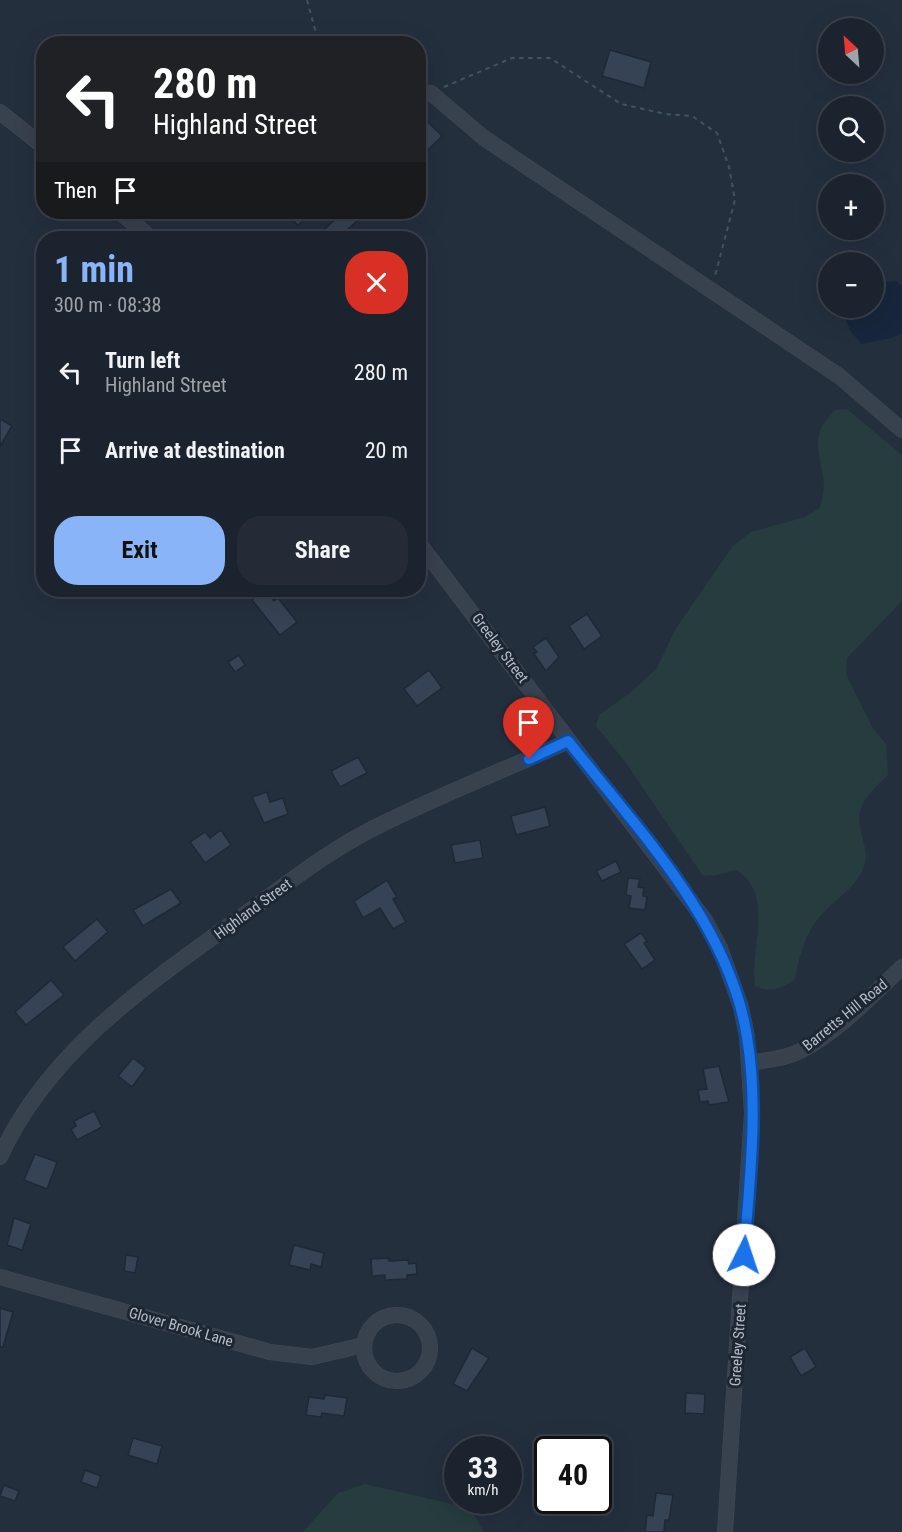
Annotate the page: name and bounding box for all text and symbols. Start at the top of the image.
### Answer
north arrow [818,18,884,84]
map controls [818,18,884,318]
text: 280 m [153,59,258,108]
icon: left [54,60,132,138]
button: search [818,96,884,162]
text: Highland Street [153,109,317,141]
icon: arrive [109,174,142,207]
button: + [818,174,884,240]
text: Then [54,178,97,203]
text: 1 min [54,249,134,291]
button: close [345,251,408,314]
button: − [818,252,884,318]
text: 300 m · 08:38 [54,293,161,317]
text: Turn left [105,348,180,373]
icon: left [54,356,87,389]
text: 280 m [354,360,408,385]
text: Highland Street [105,373,227,397]
icon: arrive [54,434,87,467]
text: Arrive at destination [105,438,285,463]
text: 20 m [365,438,408,463]
button: Exit [54,516,225,585]
button: Share [237,516,408,585]
street label: Greeley Street [468,610,532,686]
pin [503,697,554,759]
icon: arrive [512,706,545,739]
street label: Highland Street [211,875,295,943]
street label: Barretts Hill Road [799,975,891,1055]
position arrow [712,1223,776,1287]
street label: Greeley Street [726,1303,750,1387]
street label: Glover Brook Lane [127,1304,235,1350]
speed limit sign: 40 [534,1436,612,1514]
text: 33 [468,1450,498,1485]
text: km/h [468,1481,498,1499]

